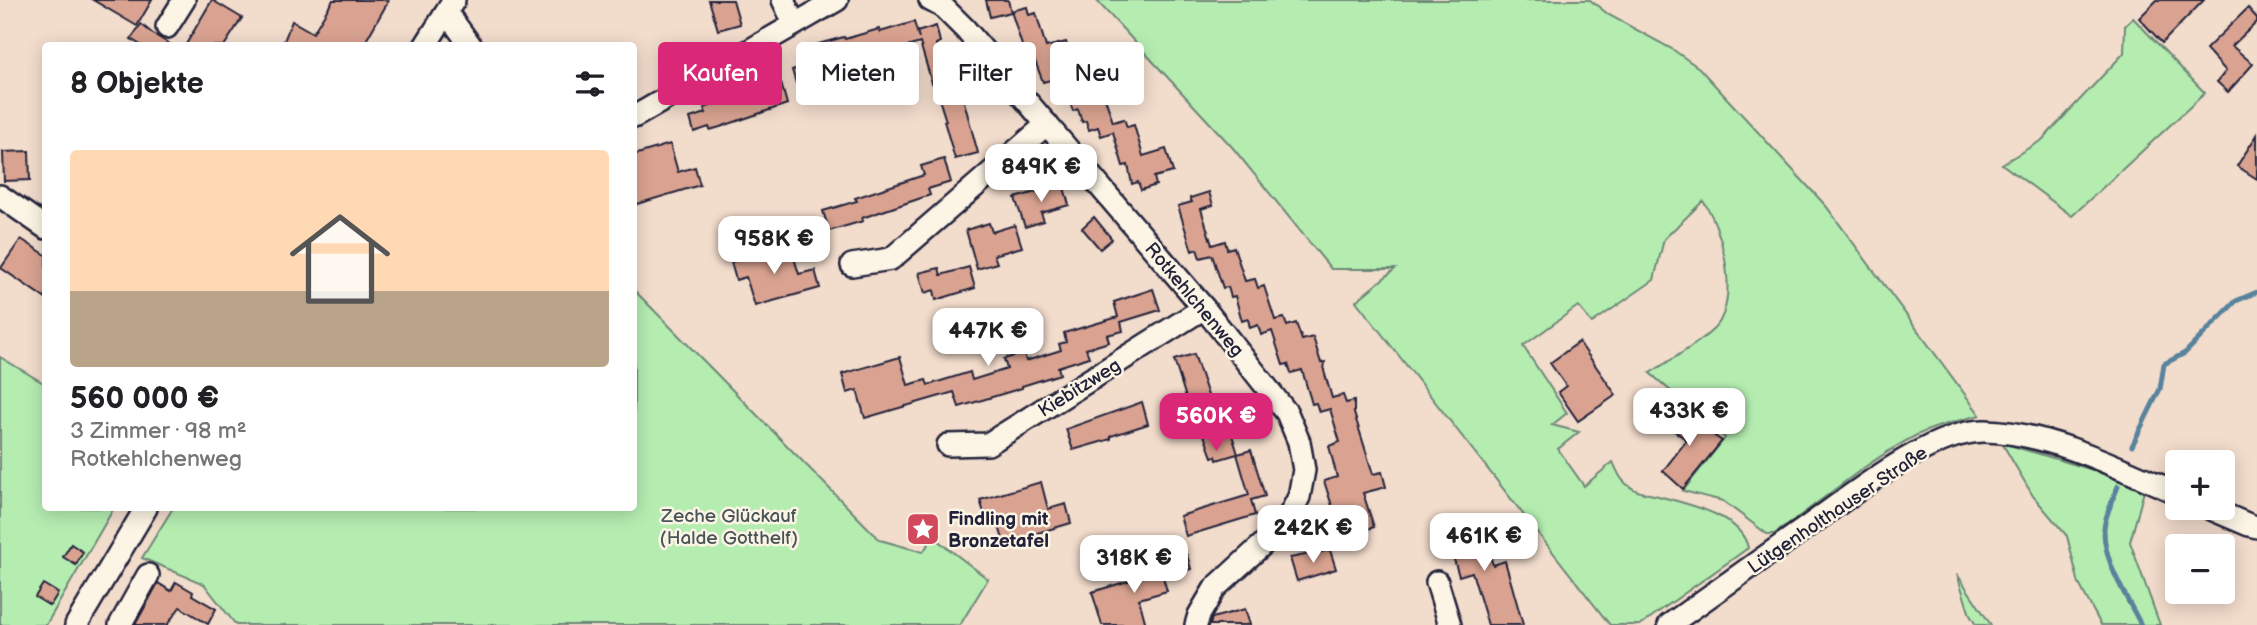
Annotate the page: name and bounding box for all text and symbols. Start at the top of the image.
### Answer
chip: Kaufen [658,42,782,105]
chip: Mieten [796,42,919,105]
chip: Filter [933,42,1036,105]
chip: Neu [1050,42,1144,105]
icon: filters [571,65,609,103]
text: 8 Objekte [70,66,204,102]
pin: 849K € [984,144,1098,204]
text: 849K € [1001,153,1081,181]
icon: home [277,196,403,322]
pin: 958K € [717,216,831,276]
text: 958K € [734,225,814,253]
street label: Rotkehlchenweg [1139,238,1248,362]
pin: 447K € [931,308,1045,368]
text: 447K € [949,317,1027,345]
street label: Kiebitzweg [1034,354,1125,423]
text: 560 000 € [70,381,219,417]
pin: 433K € [1632,388,1746,448]
pin: 560K € [1159,393,1273,453]
text: 433K € [1649,397,1729,425]
text: 560K € [1176,402,1256,430]
text: 3 Zimmer · 98 m² [70,417,247,445]
street label: Lütgenholthauser Straße [1744,441,1932,579]
text: Rotkehlchenweg [70,445,242,473]
map controls [2165,450,2235,604]
button: + [2165,450,2235,520]
park label: Zeche Glückauf (Halde Gotthelf) [660,505,798,550]
pin: 242K € [1256,505,1370,565]
place label: Findling mit Bronzetafel [948,508,1049,553]
place icon: Findling mit Bronzetafel [904,510,942,548]
text: 242K € [1273,514,1353,542]
pin: 461K € [1427,514,1541,573]
text: 461K € [1446,522,1522,550]
button: − [2165,534,2235,604]
pin: 318K € [1077,536,1191,595]
text: 318K € [1096,544,1172,572]

